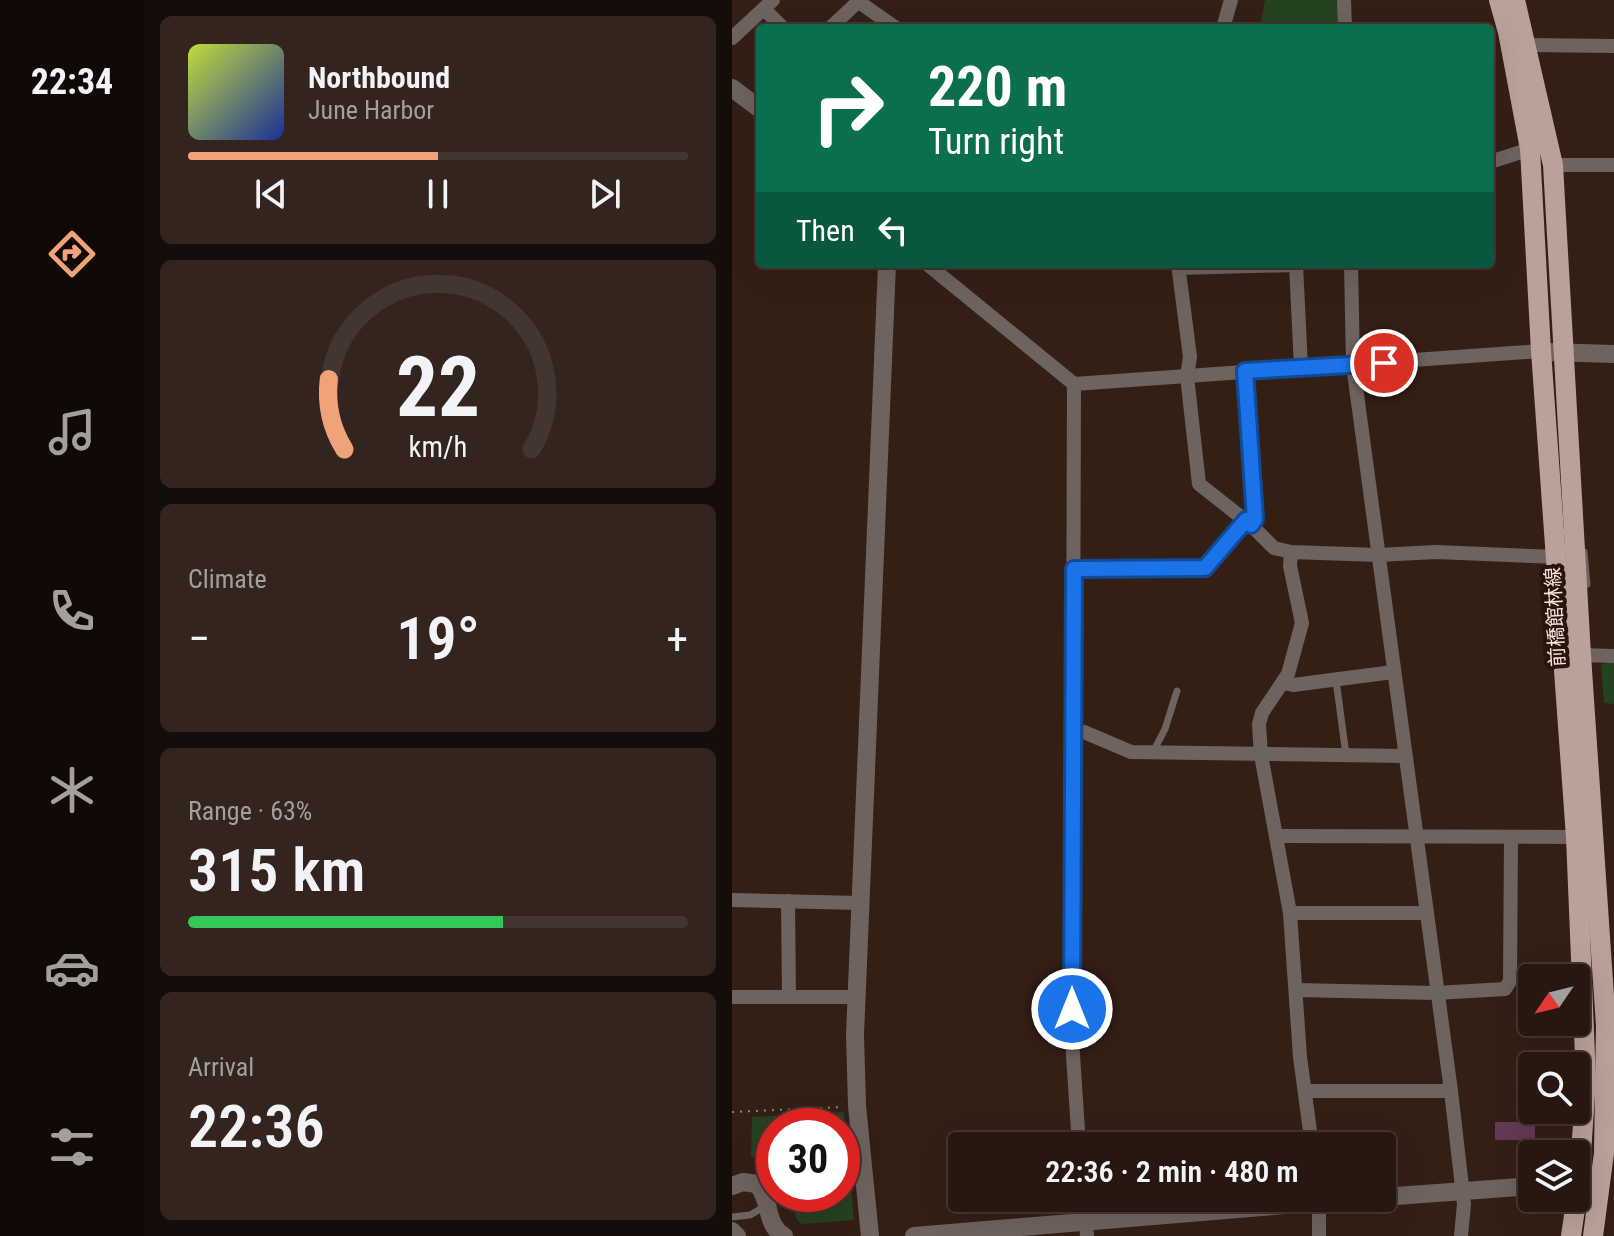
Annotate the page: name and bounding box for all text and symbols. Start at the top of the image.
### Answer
text: 220 m [928,54,1067,120]
icon: right [796,56,900,160]
text: Northbound [308,60,450,95]
text: 22:34 [31,61,113,103]
text: June Harbor [308,95,434,125]
text: Turn right [928,121,1064,163]
icon: previous [249,172,293,216]
icon: pause [416,172,460,216]
icon: next [583,172,627,216]
icon: left [871,208,915,252]
text: Then [796,213,855,248]
icon: directions [44,226,100,282]
pin [1350,329,1418,397]
text: 22 [396,339,480,436]
icon: arrive [1362,341,1406,385]
icon: music [44,404,100,460]
text: km/h [409,430,467,464]
text: Climate [188,564,267,594]
street label: 前橋館林線 [1540,566,1570,668]
icon: phone [44,583,100,639]
text: 19° [396,603,480,674]
text: − [188,613,210,665]
text: + [666,613,688,665]
icon: climate [44,762,100,818]
text: Range · 63% [188,796,312,826]
text: 315 km [188,835,365,906]
icon: car [44,940,100,996]
north arrow [1518,964,1590,1036]
map controls [1518,964,1590,1212]
position arrow [1030,967,1114,1051]
text: Arrival [188,1052,254,1082]
button: search [1518,1052,1590,1124]
text: 22:36 [188,1091,325,1162]
speed limit sign: 30 [756,1108,860,1212]
icon: filters [44,1119,100,1175]
button: layers [1518,1140,1590,1212]
text: 22:36 · 2 min · 480 m [1045,1154,1299,1189]

